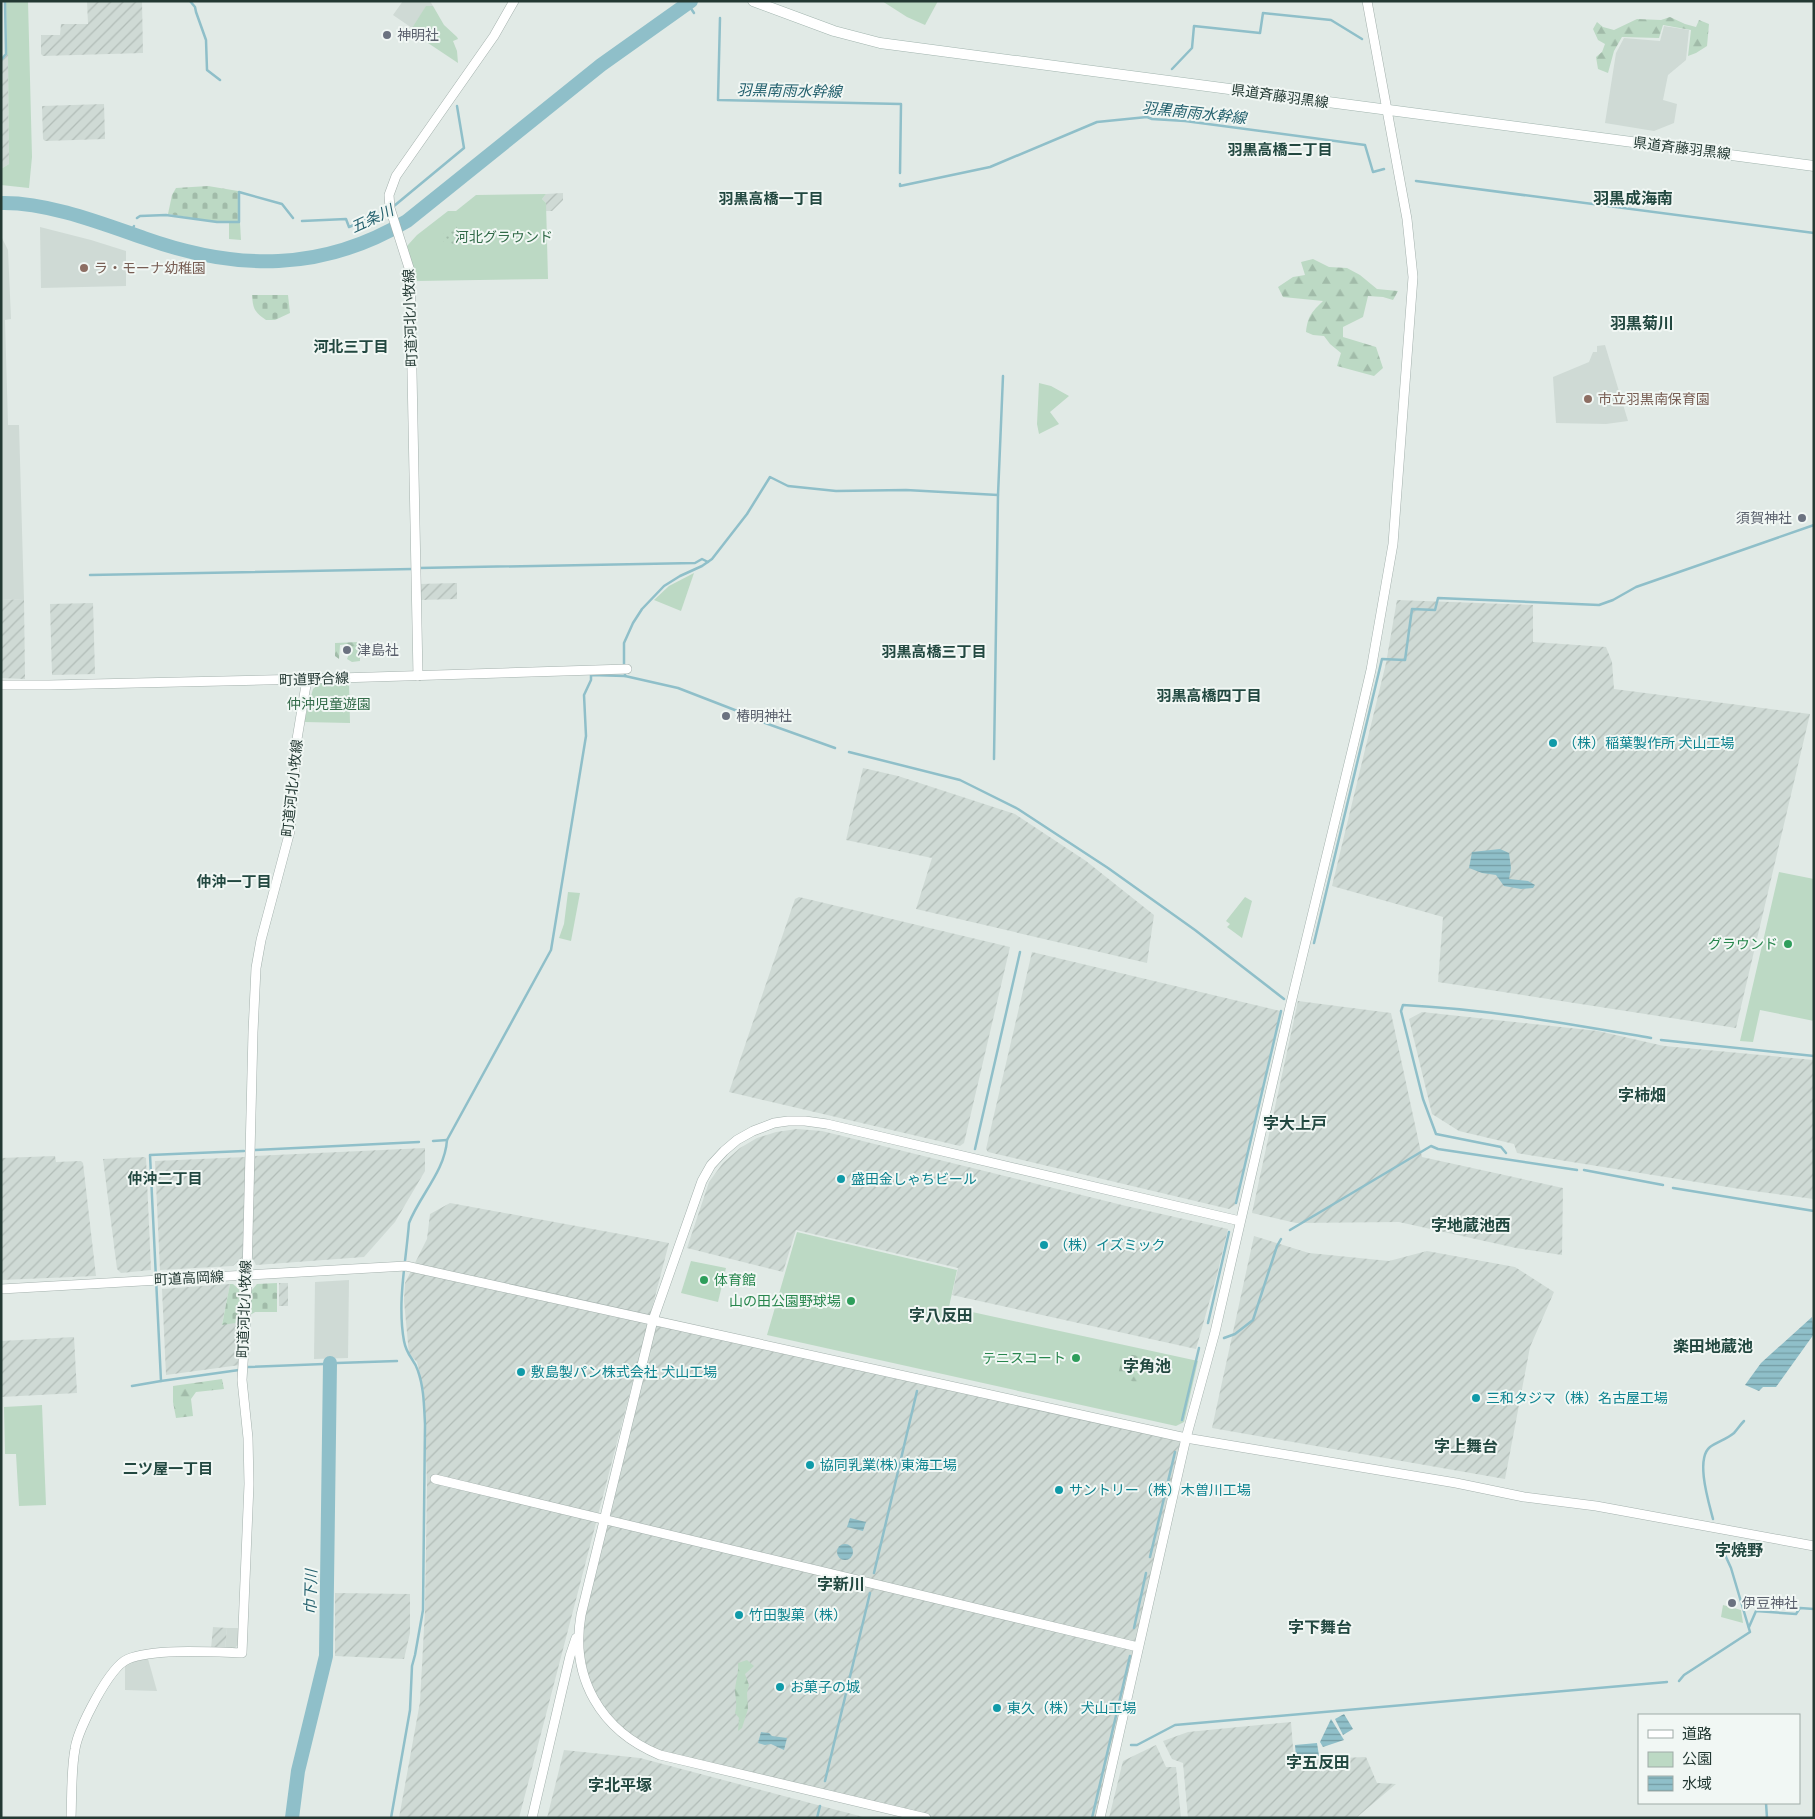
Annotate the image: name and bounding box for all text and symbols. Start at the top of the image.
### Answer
place label: 神明社 [397,27,439,43]
marker: 神明社 [381,29,393,41]
water label: 羽黒南雨水幹線 [736,81,844,101]
street label: 県道斉藤羽黒線 [1230,81,1330,111]
water label: 羽黒南雨水幹線 [1141,99,1249,128]
street label: 県道斉藤羽黒線 [1632,134,1732,162]
district label: 羽黒高橋二丁目 [1227,141,1333,159]
district label: 羽黒成海南 [1593,189,1673,208]
district label: 羽黒高橋一丁目 [718,190,824,208]
water label: 五条川 [348,200,398,237]
park label: 河北グラウンド [455,229,553,245]
place label: ラ・モーナ幼稚園 [94,260,206,276]
marker: ラ・モーナ幼稚園 [78,262,90,274]
street label: 町道河北小牧線 [400,269,420,367]
district label: 羽黒菊川 [1610,314,1674,333]
district label: 河北三丁目 [313,338,389,356]
place label: 市立羽黒南保育園 [1598,391,1710,407]
marker: 市立羽黒南保育園 [1582,393,1594,405]
place label: 須賀神社 [1736,510,1792,526]
marker: 須賀神社 [1796,512,1808,524]
place label: 津島社 [357,642,399,658]
district label: 羽黒高橋三丁目 [881,643,987,661]
marker: 津島社 [341,644,353,656]
street label: 町道野合線 [279,670,349,688]
district label: 羽黒高橋四丁目 [1156,687,1262,705]
park label: 仲沖児童遊園 [287,696,371,712]
place label: 椿明神社 [736,708,792,724]
marker: 椿明神社 [720,710,732,722]
place label: （株）稲葉製作所 犬山工場 [1563,735,1735,751]
marker: （株）稲葉製作所 犬山工場 [1547,737,1559,749]
street label: 町道河北小牧線 [279,738,305,838]
district label: 仲沖一丁目 [196,873,272,891]
place label: グラウンド [1708,936,1778,952]
marker: グラウンド [1782,938,1794,950]
district label: 字柿畑 [1618,1086,1666,1105]
district label: 字大上戸 [1263,1114,1327,1133]
district label: 仲沖二丁目 [127,1170,203,1188]
place label: 盛田金しゃちビール [851,1171,977,1187]
marker: 盛田金しゃちビール [835,1173,847,1185]
district label: 字地蔵池西 [1431,1216,1511,1235]
place label: （株）イズミック [1054,1237,1166,1253]
marker: （株）イズミック [1038,1239,1050,1251]
street label: 町道河北小牧線 [234,1260,254,1358]
street label: 町道高岡線 [154,1268,224,1288]
place label: 体育館 [714,1272,756,1288]
marker: 体育館 [698,1274,710,1286]
place label: 山の田公園野球場 [729,1293,841,1309]
marker: 山の田公園野球場 [845,1295,857,1307]
district label: 字八反田 [909,1306,973,1325]
district label: 楽田地蔵池 [1673,1337,1753,1356]
place label: テニスコート [982,1350,1066,1366]
marker: テニスコート [1070,1352,1082,1364]
district label: 字角池 [1123,1357,1171,1376]
place label: 敷島製パン株式会社 犬山工場 [531,1364,717,1380]
marker: 敷島製パン株式会社 犬山工場 [515,1366,527,1378]
place label: 三和タジマ（株）名古屋工場 [1486,1390,1668,1406]
marker: 三和タジマ（株）名古屋工場 [1470,1392,1482,1404]
district label: 字上舞台 [1434,1437,1498,1456]
place label: 協同乳業(株) 東海工場 [820,1457,957,1473]
marker: 協同乳業(株) 東海工場 [804,1459,816,1471]
district label: 二ツ屋一丁目 [123,1460,213,1478]
place label: サントリー（株）木曽川工場 [1069,1482,1251,1498]
marker: サントリー（株）木曽川工場 [1053,1484,1065,1496]
district label: 字焼野 [1715,1541,1763,1560]
water label: 巾下川 [302,1567,320,1615]
district label: 字新川 [817,1575,865,1594]
place label: 伊豆神社 [1742,1595,1798,1611]
marker: 伊豆神社 [1726,1597,1738,1609]
place label: 竹田製菓（株） [749,1607,847,1623]
marker: 竹田製菓（株） [733,1609,745,1621]
district label: 字下舞台 [1288,1618,1352,1637]
place label: お菓子の城 [790,1679,860,1695]
marker: お菓子の城 [774,1681,786,1693]
place label: 東久（株） 犬山工場 [1007,1700,1137,1716]
marker: 東久（株） 犬山工場 [991,1702,1003,1714]
legend [1638,1714,1800,1804]
text: 道路 [1682,1725,1712,1743]
text: 公園 [1682,1750,1712,1768]
district label: 字五反田 [1286,1753,1350,1772]
text: 水域 [1682,1775,1712,1793]
district label: 字北平塚 [588,1776,652,1795]

